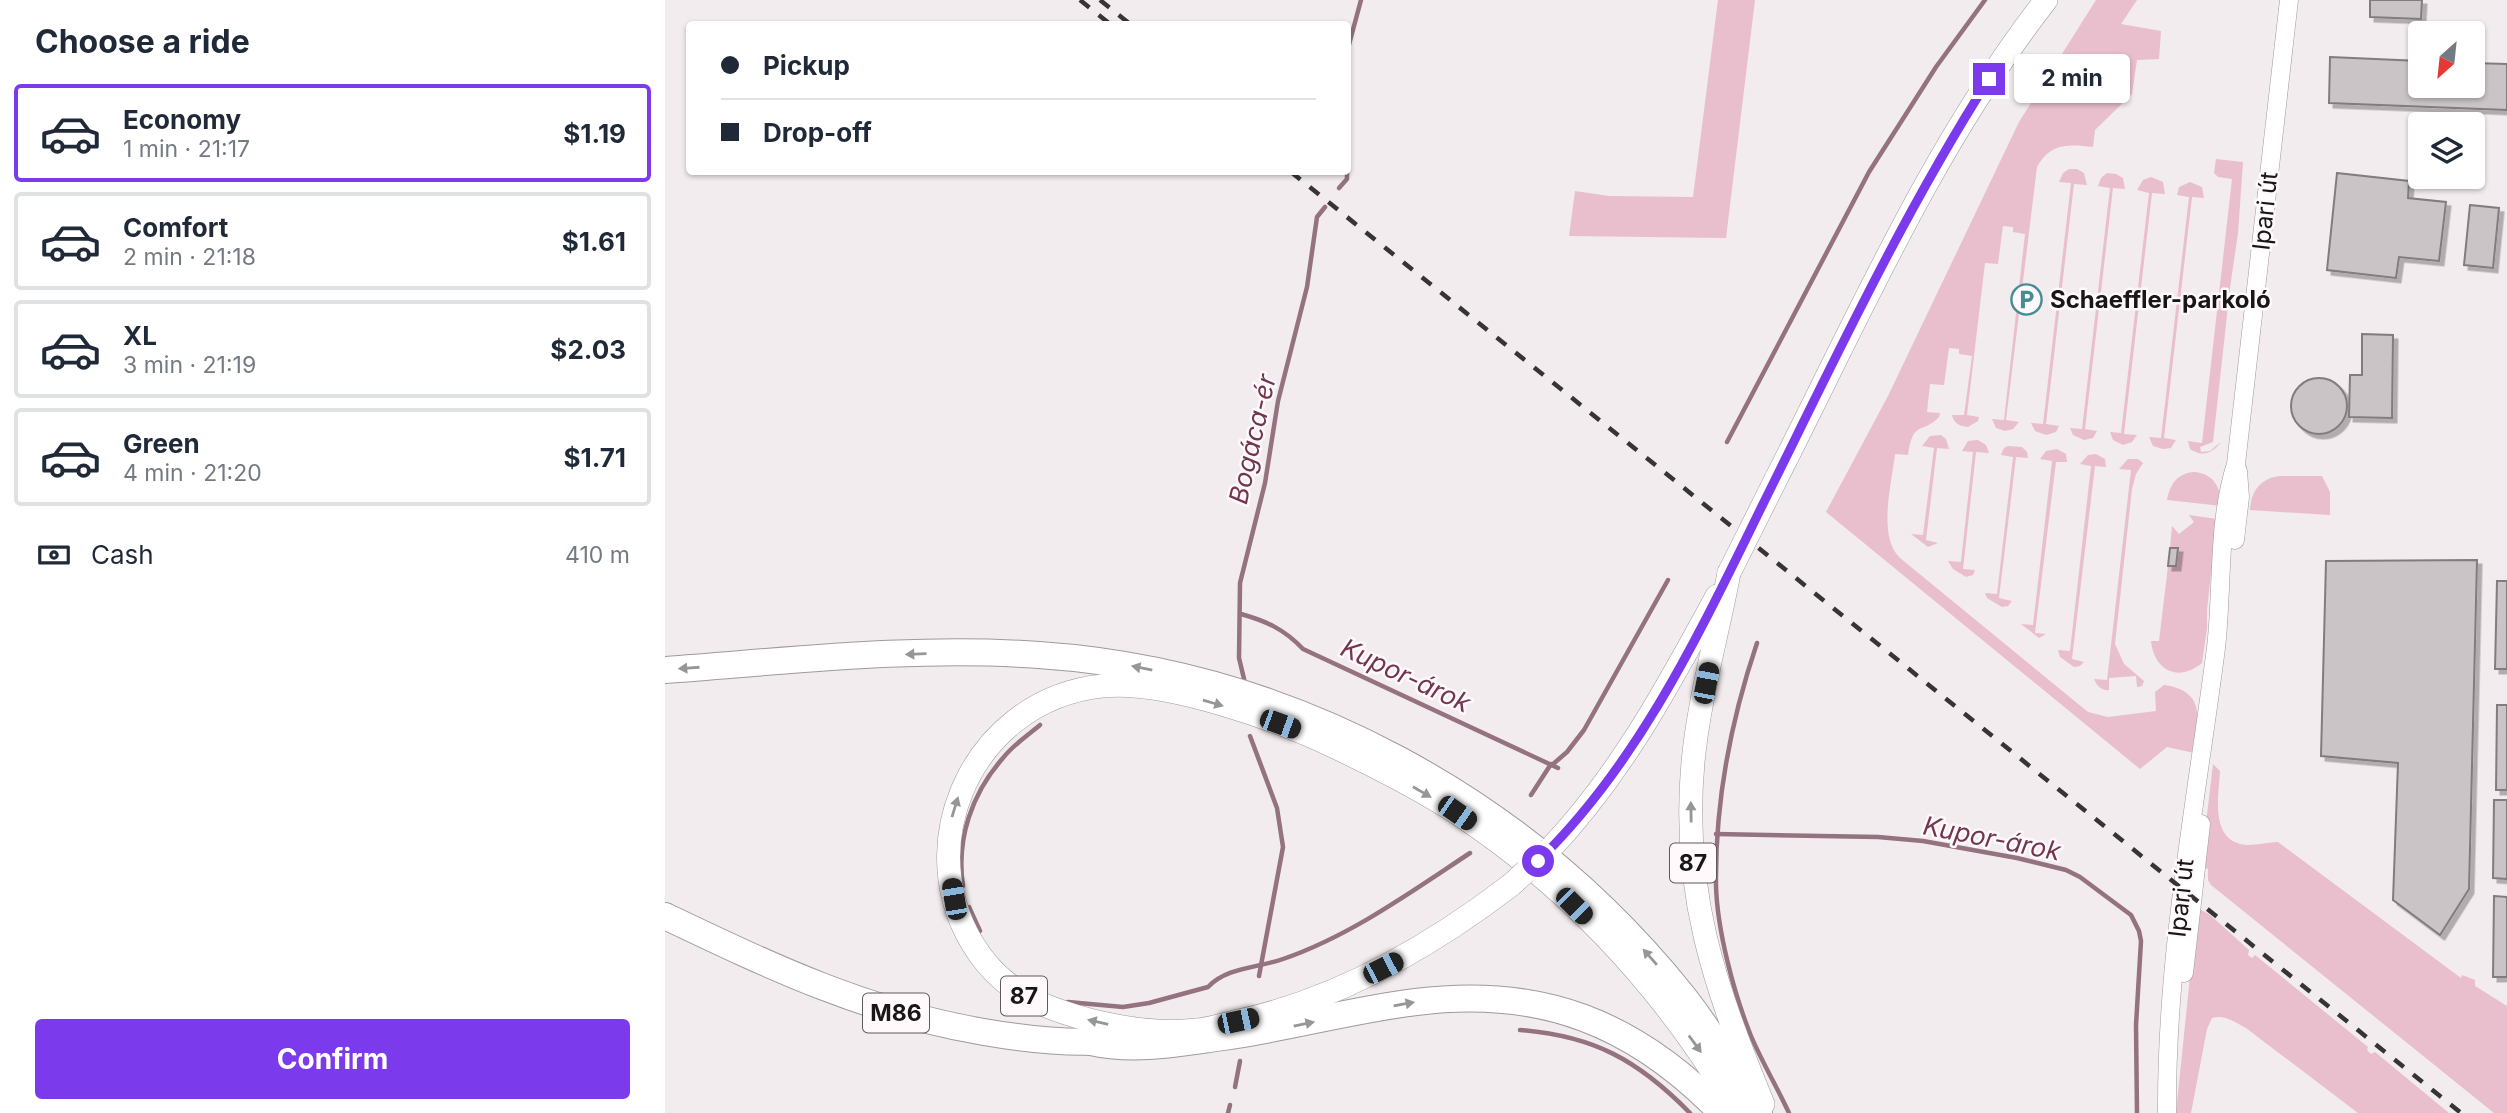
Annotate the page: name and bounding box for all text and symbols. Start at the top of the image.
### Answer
north arrow [2408,21,2485,98]
map controls [2408,21,2485,189]
text: Choose a ride [35,22,250,61]
text: Pickup [763,50,850,81]
callout: 2 min [2013,55,2129,104]
route end [1973,63,2005,95]
text: 2 min [2041,64,2103,92]
icon: car [39,102,102,165]
text: Economy [123,104,241,135]
button: layers [2408,112,2485,189]
text: Drop-off [763,117,872,148]
text: $1.19 [563,118,626,149]
text: 1 min · 21:17 [123,135,250,163]
street label: Ipari út [2246,170,2284,252]
icon: car [39,210,102,273]
text: Comfort [123,212,228,243]
text: $1.61 [562,226,626,257]
text: 2 min · 21:18 [123,243,256,271]
parking icon: Schaeffler-parkoló [2010,282,2044,316]
place label: Schaeffler-parkoló [2050,285,2271,314]
icon: car [39,318,102,381]
text: XL [123,320,157,351]
text: $2.03 [550,334,626,365]
text: 3 min · 21:19 [123,351,256,379]
water label: Bogáca-ér [1222,370,1282,507]
icon: car [39,426,102,489]
text: Green [123,428,200,459]
text: $1.71 [563,442,626,473]
text: 4 min · 21:20 [123,459,262,487]
icon: cash [35,536,73,574]
text: Cash [91,539,154,570]
text: 410 m [565,541,630,569]
water label: Kupor-árok [1336,631,1476,719]
one-way arrow [904,648,926,659]
car [1692,660,1721,706]
one-way arrow [1131,662,1153,673]
one-way arrow [677,663,699,674]
one-way arrow [1203,698,1225,709]
car [1257,707,1304,741]
one-way arrow [1412,786,1432,798]
car [1434,792,1481,834]
one-way arrow [951,796,961,817]
one-way arrow [1685,801,1697,823]
water label: Kupor-árok [1921,809,2064,867]
road number: 87 [1670,844,1716,883]
route start [1522,845,1554,877]
street label: Ipari út [2162,857,2200,939]
car [941,876,968,922]
car [1552,884,1597,928]
car [1360,949,1407,987]
one-way arrow [1643,949,1658,966]
road number: 87 [1001,976,1047,1015]
road number: M86 [863,994,929,1032]
one-way arrow [1393,998,1415,1009]
car [1216,1006,1261,1036]
one-way arrow [1087,1016,1109,1027]
one-way arrow [1293,1018,1315,1029]
button: Confirm [35,1019,630,1099]
one-way arrow [1688,1035,1702,1053]

